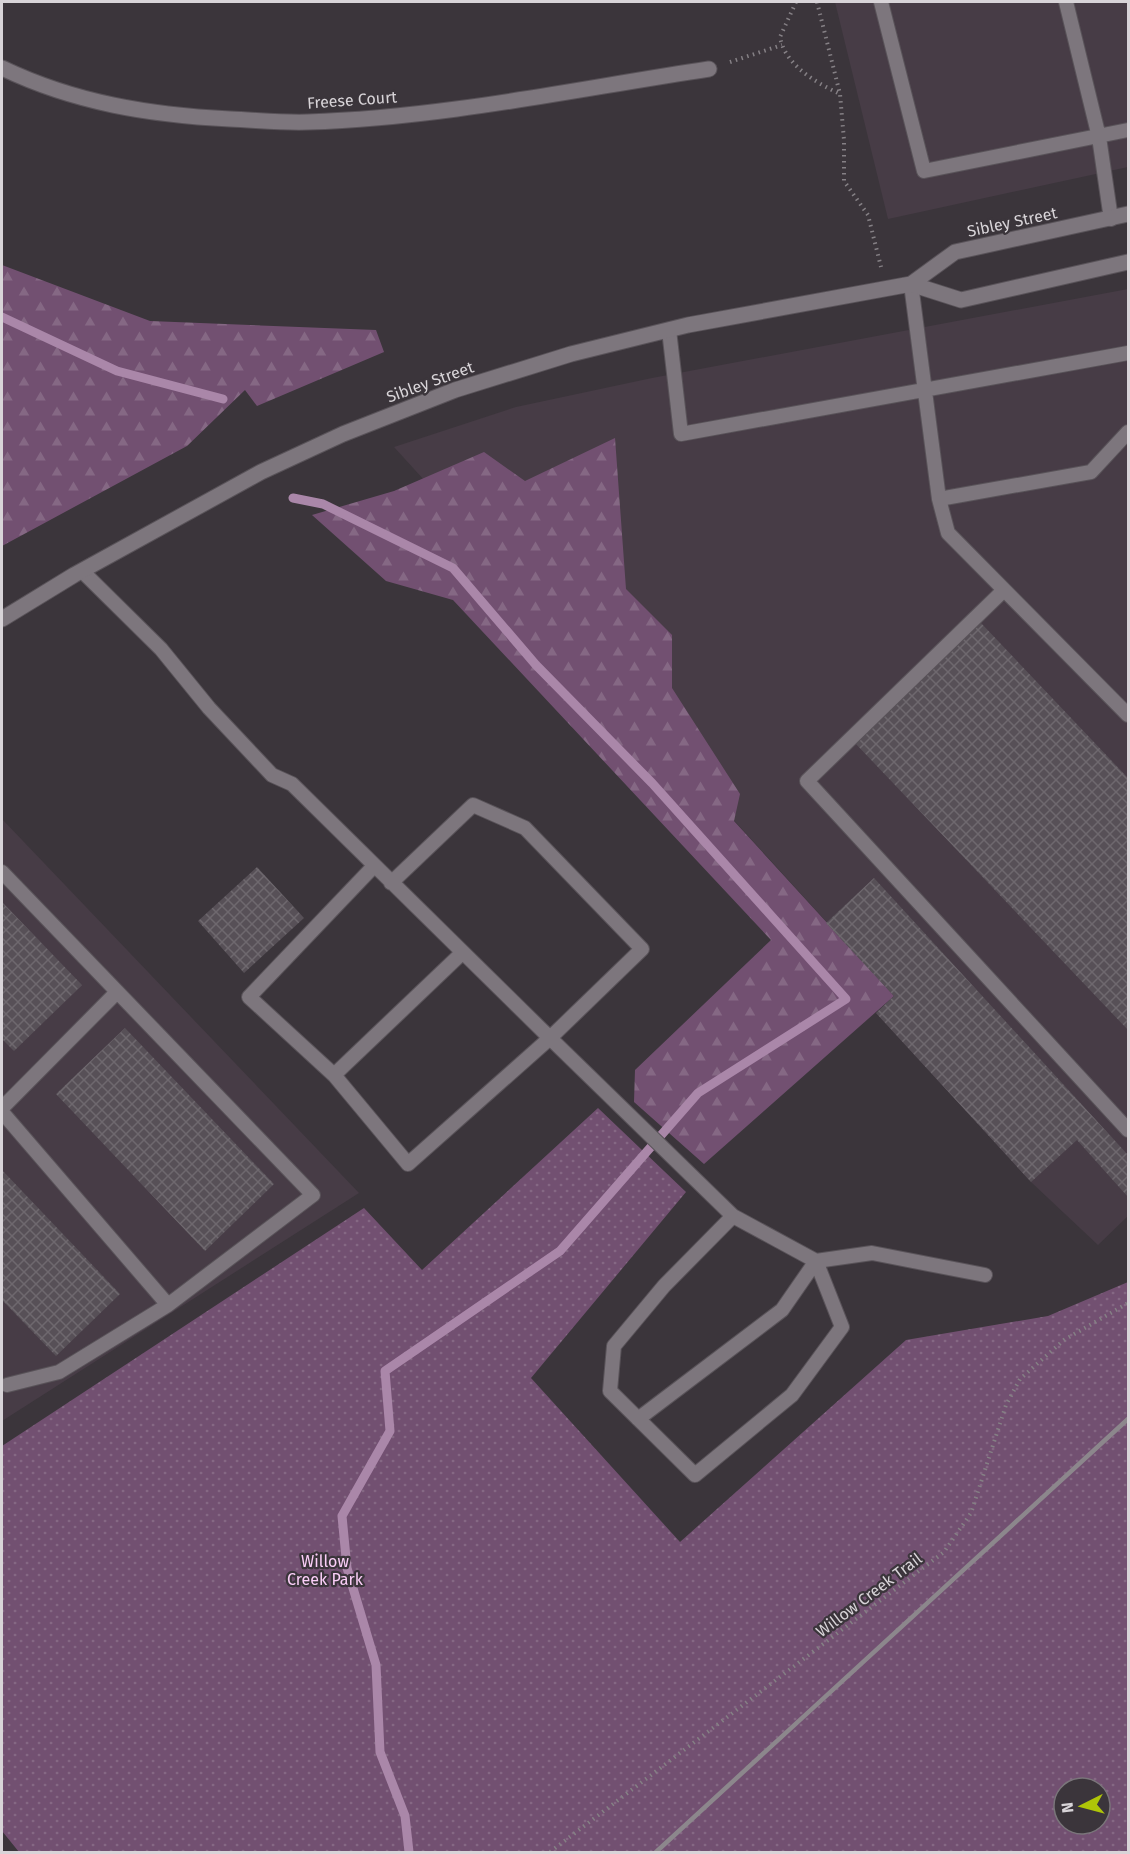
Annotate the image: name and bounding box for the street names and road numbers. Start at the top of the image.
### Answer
street label: Freese Court [306,87,398,113]
street label: Sibley Street [965,203,1059,241]
street label: Sibley Street [384,357,476,407]
street label: Willow Creek Trail [812,1549,926,1641]

